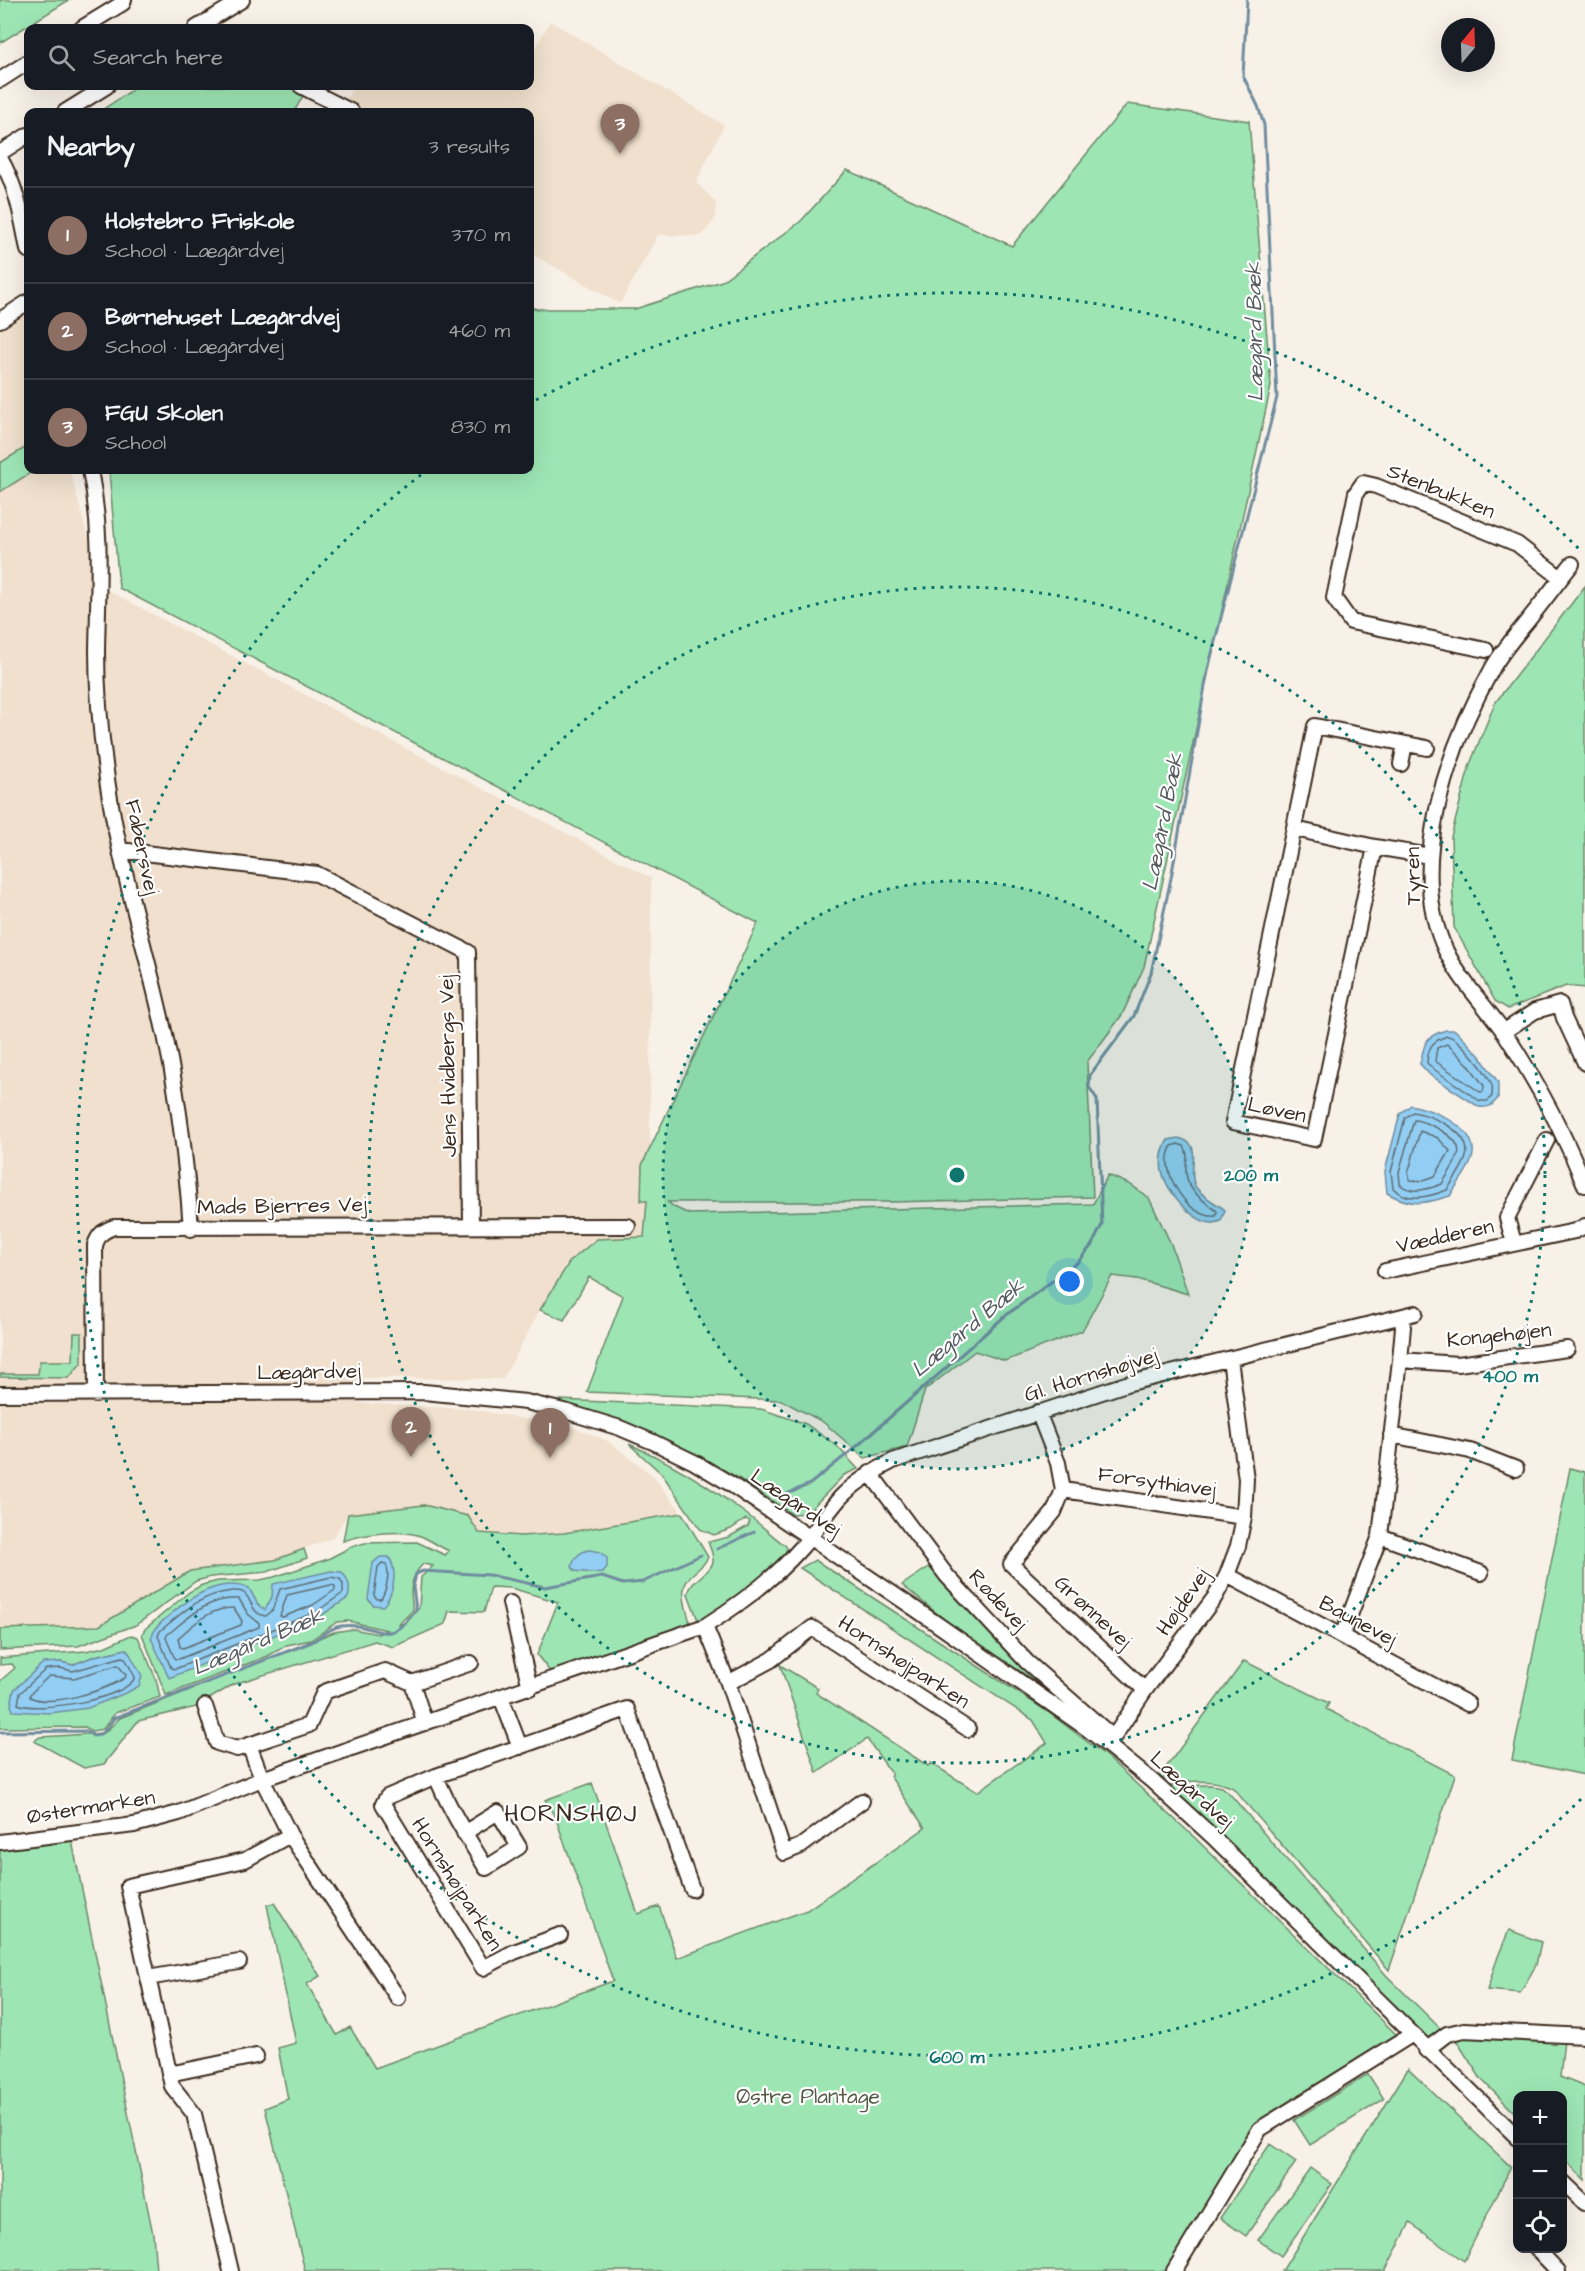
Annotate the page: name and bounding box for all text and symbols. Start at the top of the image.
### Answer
north arrow [1441,18,1495,72]
search box [24,24,534,90]
icon: search [45,41,78,74]
text: Search here [93,42,223,73]
pin: 3 [600,104,640,154]
text: Nearby [48,129,135,165]
text: 3 results [428,133,510,161]
text: Holstebro Friskole [105,206,295,237]
text: 1 [66,221,69,249]
text: 370 m [451,221,510,249]
text: School · Lægårdvej [105,237,284,265]
water label: Lægård Bæk [1238,261,1273,402]
text: Børnehuset Lægårdvej [105,302,340,333]
text: 2 [62,317,73,345]
text: 460 m [448,317,510,345]
text: School · Lægårdvej [105,333,284,361]
text: FGU Skolen [105,398,223,429]
text: 3 [62,413,73,441]
text: 830 m [451,413,510,441]
text: School [105,429,166,457]
street label: Stenbukken [1383,456,1499,526]
water label: Lægård Bæk [1134,750,1193,894]
street label: Fabersvej [118,797,166,897]
street label: Tyren [1398,847,1430,905]
street label: Jens Hvidbergs Vej [432,974,466,1157]
street label: Løven [1245,1090,1309,1130]
text: 200 m [1223,1163,1279,1188]
centre of rings [947,1165,967,1185]
street label: Mads Bjerres Vej [197,1190,367,1222]
street label: Vædderen [1394,1212,1496,1260]
your location [1055,1267,1084,1296]
water label: Lægård Bæk [904,1271,1033,1386]
street label: Kongehøjen [1445,1315,1553,1357]
street label: Gl. Hornshøjvej [1021,1341,1162,1409]
street label: Lægårdvej [257,1357,361,1389]
text: 400 m [1482,1364,1539,1389]
pin: 2 [392,1408,430,1457]
pin: 1 [530,1408,570,1458]
street label: Forsythiavej [1096,1459,1218,1507]
street label: Lægårdvej [744,1462,847,1546]
street label: Højdevej [1149,1562,1217,1642]
street label: Rødevej [962,1563,1034,1637]
street label: Grønnevej [1048,1569,1138,1656]
street label: Baunevej [1314,1588,1402,1654]
water label: Lægård Bæk [188,1600,329,1685]
street label: Hornshøjparken [832,1608,976,1716]
street label: Lægårdvej [1142,1744,1240,1837]
street label: Østermarken [25,1783,157,1831]
district label: HORNSHØJ [504,1797,638,1831]
street label: Hornshøjparken [404,1812,510,1957]
text: 600 m [929,2045,986,2070]
park label: Østre Plantage [736,2082,880,2113]
map controls [1513,2091,1567,2253]
button: + [1513,2091,1567,2145]
button: − [1513,2145,1567,2199]
button: locate [1513,2199,1567,2253]

